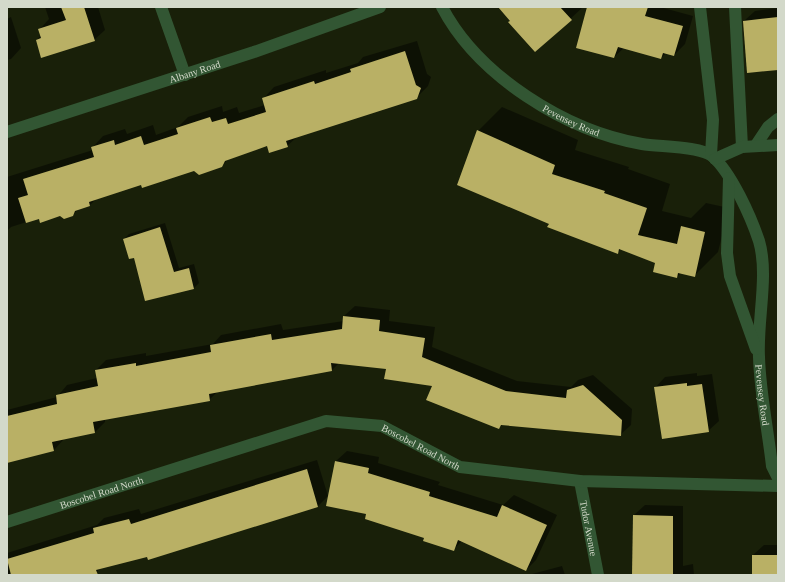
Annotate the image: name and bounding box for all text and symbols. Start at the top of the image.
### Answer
street label: Albany Road [168,58,222,85]
street label: Pevensey Road [541,103,601,138]
street label: Pevensey Road [753,364,771,426]
street label: Boscobel Road North [380,422,462,472]
street label: Boscobel Road North [59,474,145,511]
street label: Tudor Avenue [578,499,599,558]

